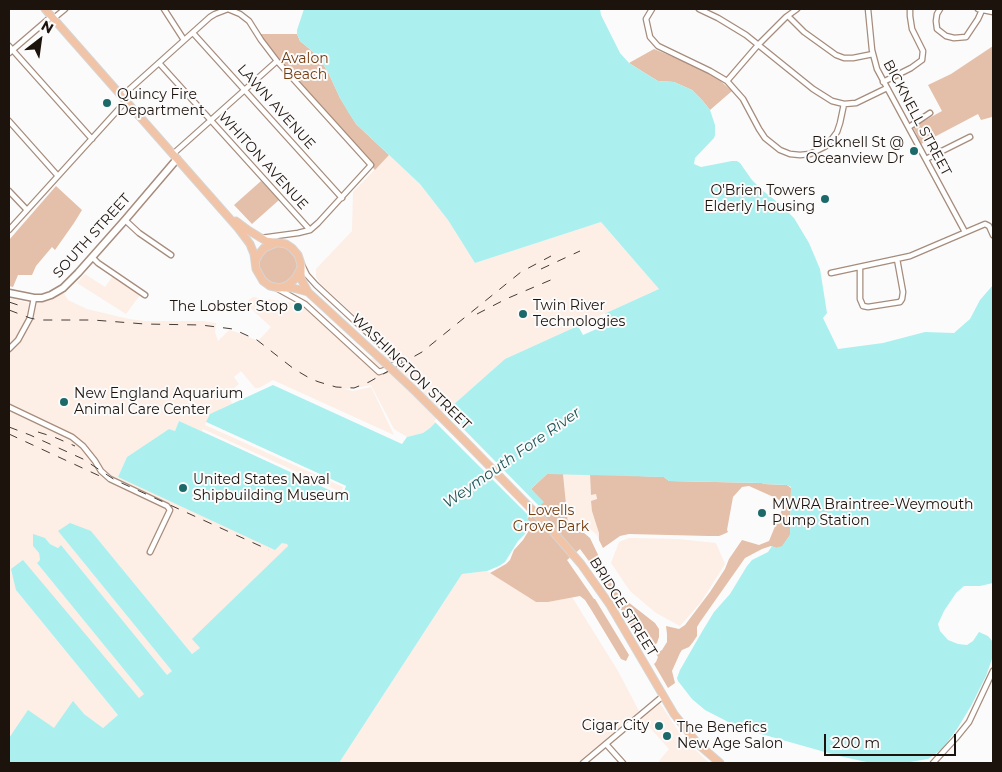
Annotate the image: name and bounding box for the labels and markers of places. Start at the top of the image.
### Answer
place label: Quincy Fire Department [117,87,205,120]
marker: Quincy Fire Department [101,97,113,109]
place label: Bicknell St @ Oceanview Dr [806,135,904,168]
marker: Bicknell St @ Oceanview Dr [908,145,920,157]
place label: O'Brien Towers Elderly Housing [704,183,815,216]
marker: O'Brien Towers Elderly Housing [819,193,831,205]
place label: Twin River Technologies [533,298,625,331]
place label: The Lobster Stop [170,299,288,315]
marker: The Lobster Stop [292,301,304,313]
marker: Twin River Technologies [517,308,529,320]
place label: New England Aquarium Animal Care Center [74,386,243,418]
marker: New England Aquarium Animal Care Center [58,396,70,408]
place label: United States Naval Shipbuilding Museum [193,472,349,504]
marker: United States Naval Shipbuilding Museum [177,482,189,494]
place label: MWRA Braintree-Weymouth Pump Station [772,497,974,530]
marker: MWRA Braintree-Weymouth Pump Station [756,507,768,519]
place label: Cigar City [582,718,649,734]
marker: Cigar City [653,720,665,732]
place label: The Benefics New Age Salon [677,720,783,752]
marker: The Benefics New Age Salon [661,730,673,742]

